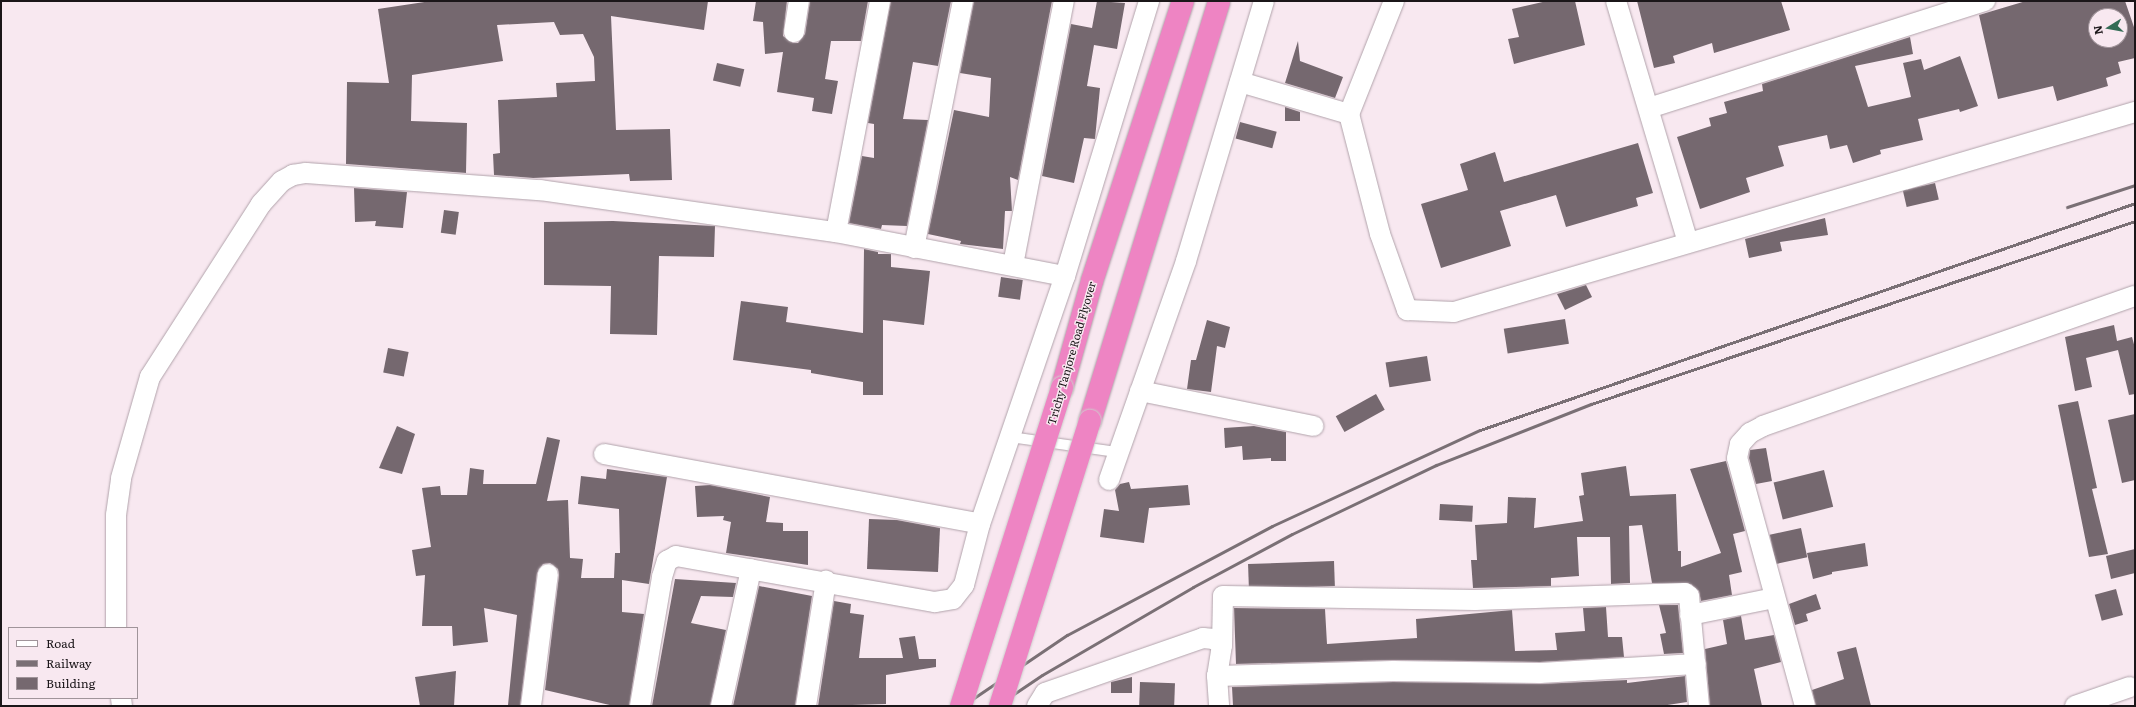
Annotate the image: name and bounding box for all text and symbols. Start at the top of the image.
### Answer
north arrow [2088,8,2128,48]
text: N [2088,24,2106,36]
street label: Trichy Tanjore Road Flyover [1044,280,1098,426]
legend [8,627,138,699]
text: Road [46,634,75,652]
text: Railway [46,654,92,672]
text: Building [46,674,95,692]

